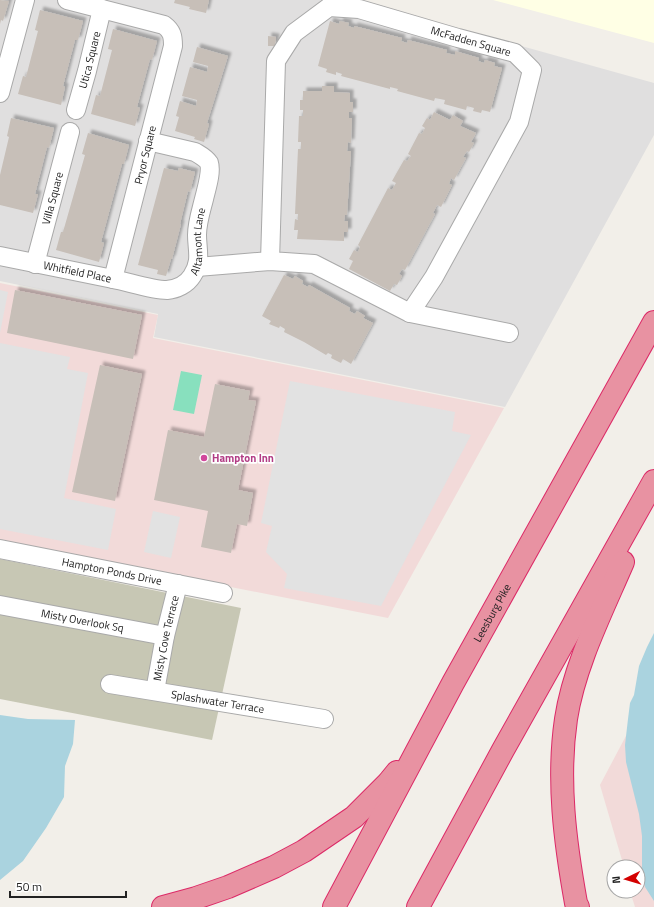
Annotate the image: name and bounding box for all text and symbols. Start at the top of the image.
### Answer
street label: McFadden Square [429,22,513,60]
street label: Utica Square [74,29,104,90]
street label: Pryor Square [130,124,160,186]
street label: Villa Square [38,170,67,227]
street label: Altamont Lane [186,205,210,278]
street label: Whitfield Place [42,257,113,287]
place label: Hampton Inn [212,450,274,466]
marker: Hampton Inn [199,453,209,463]
street label: Hampton Ponds Drive [60,553,164,589]
street label: Leesburg Pike [469,580,515,645]
street label: Misty Cove Terrace [149,593,183,682]
street label: Misty Overlook Sq [40,605,125,636]
street label: Splashwater Terrace [170,686,266,717]
north arrow [606,859,646,899]
scale bar [10,873,126,899]
text: N [608,875,624,884]
text: 50 m [16,877,42,896]

